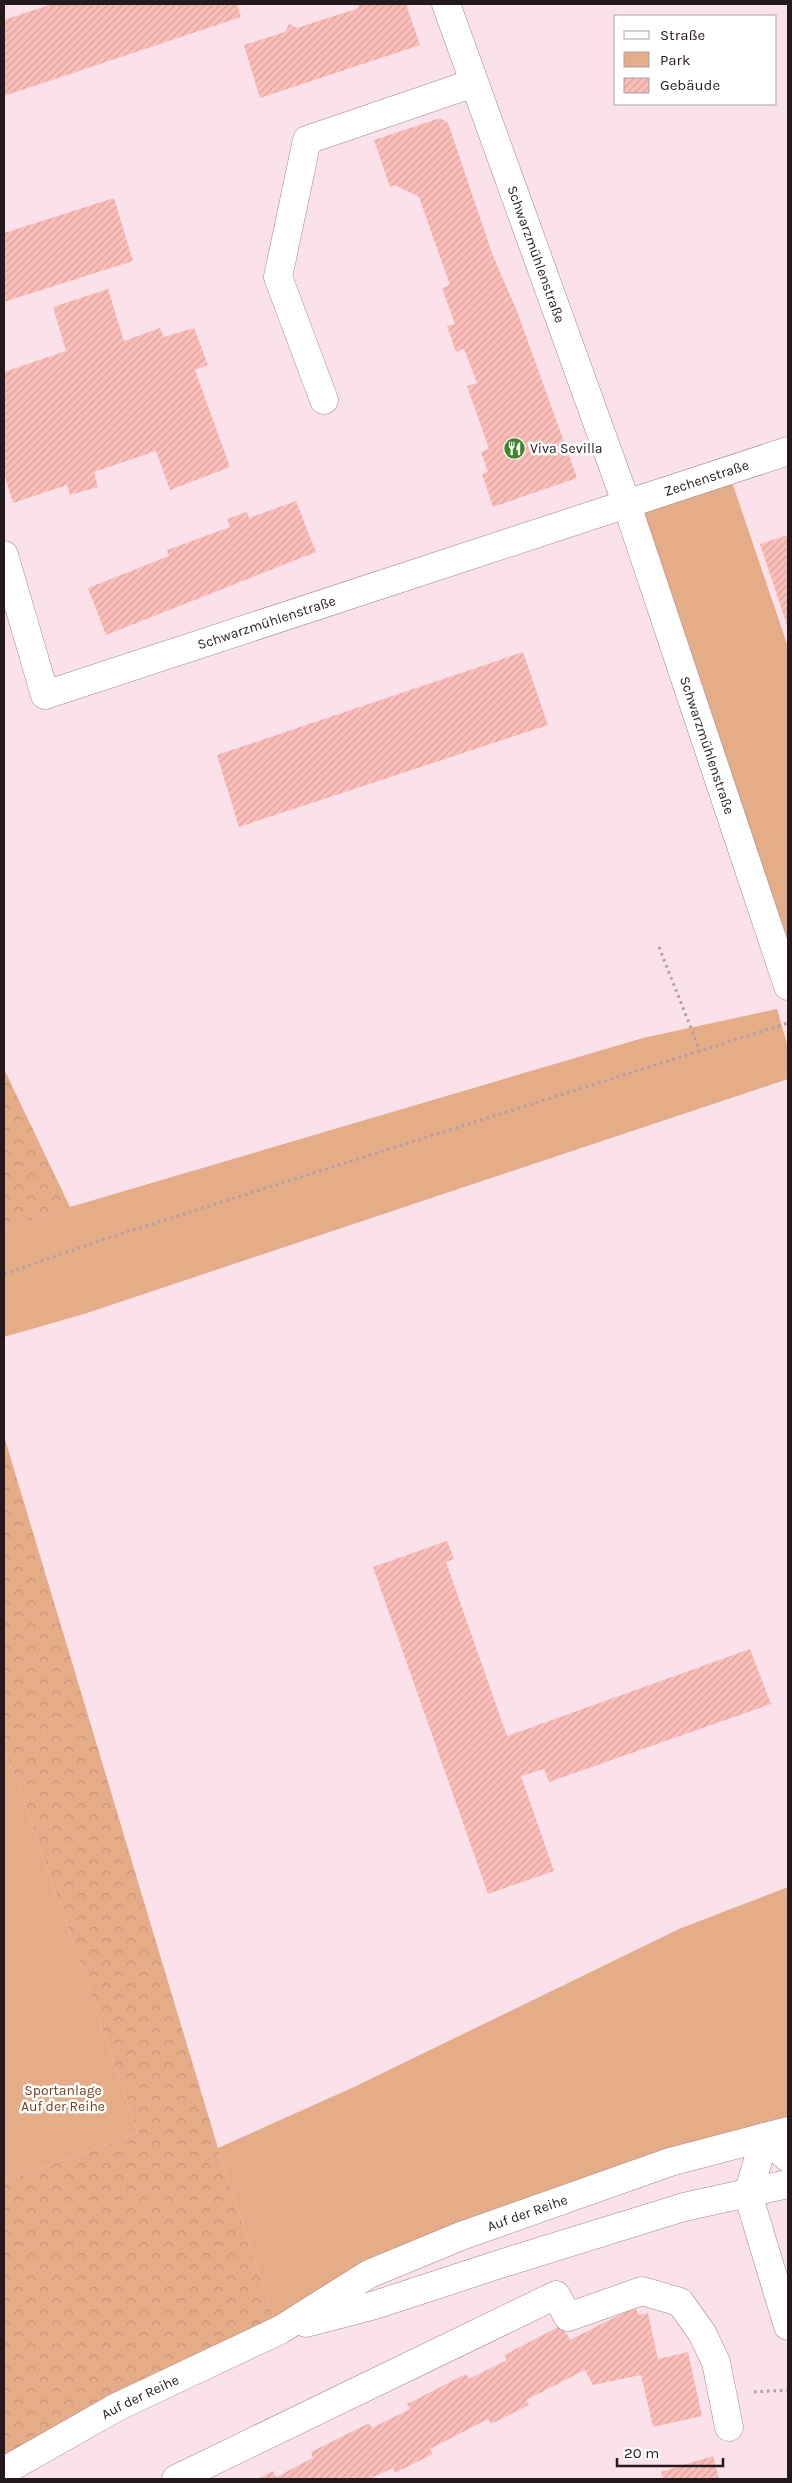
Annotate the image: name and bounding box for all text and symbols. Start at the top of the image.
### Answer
legend [614,15,777,105]
text: Straße [660,26,705,44]
text: Park [660,51,690,69]
text: Gebäude [660,76,720,94]
street label: Schwarzmühlenstraße [504,183,569,325]
restaurant icon: Viva Sevilla [502,436,526,460]
place label: Viva Sevilla [530,440,603,457]
street label: Zechenstraße [662,456,751,500]
street label: Schwarzmühlenstraße [195,592,338,653]
street label: Schwarzmühlenstraße [676,674,738,816]
park label: Sportanlage Auf der Reihe [21,2082,105,2115]
street label: Auf der Reihe [485,2191,570,2235]
street label: Auf der Reihe [98,2371,181,2423]
scale bar [617,2436,723,2468]
text: 20 m [624,2444,659,2462]

